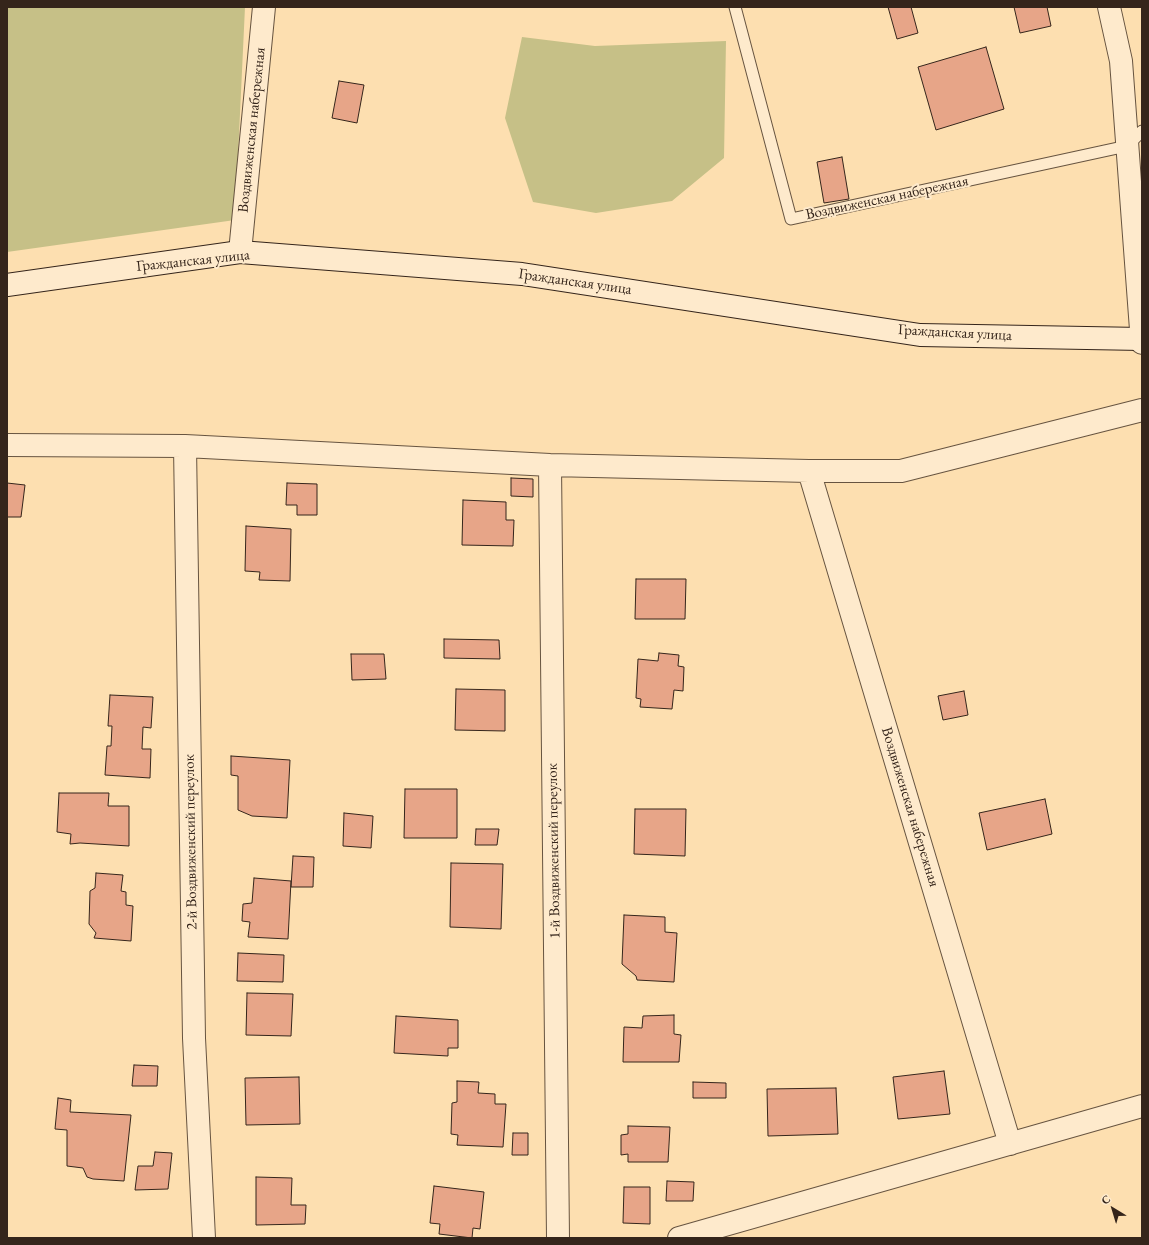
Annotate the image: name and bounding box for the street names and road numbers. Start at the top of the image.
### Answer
street label: Воздвиженская набережная [234,47,270,213]
street label: Воздвиженская набережная [804,172,970,224]
street label: Гражданская улица [135,246,251,276]
street label: Гражданская улица [517,265,633,299]
street label: Гражданская улица [898,321,1012,345]
street label: Воздвиженская набережная [877,725,943,889]
street label: 2-й Воздвиженский переулок [180,754,202,930]
street label: 1-й Воздвиженский переулок [543,763,565,939]

